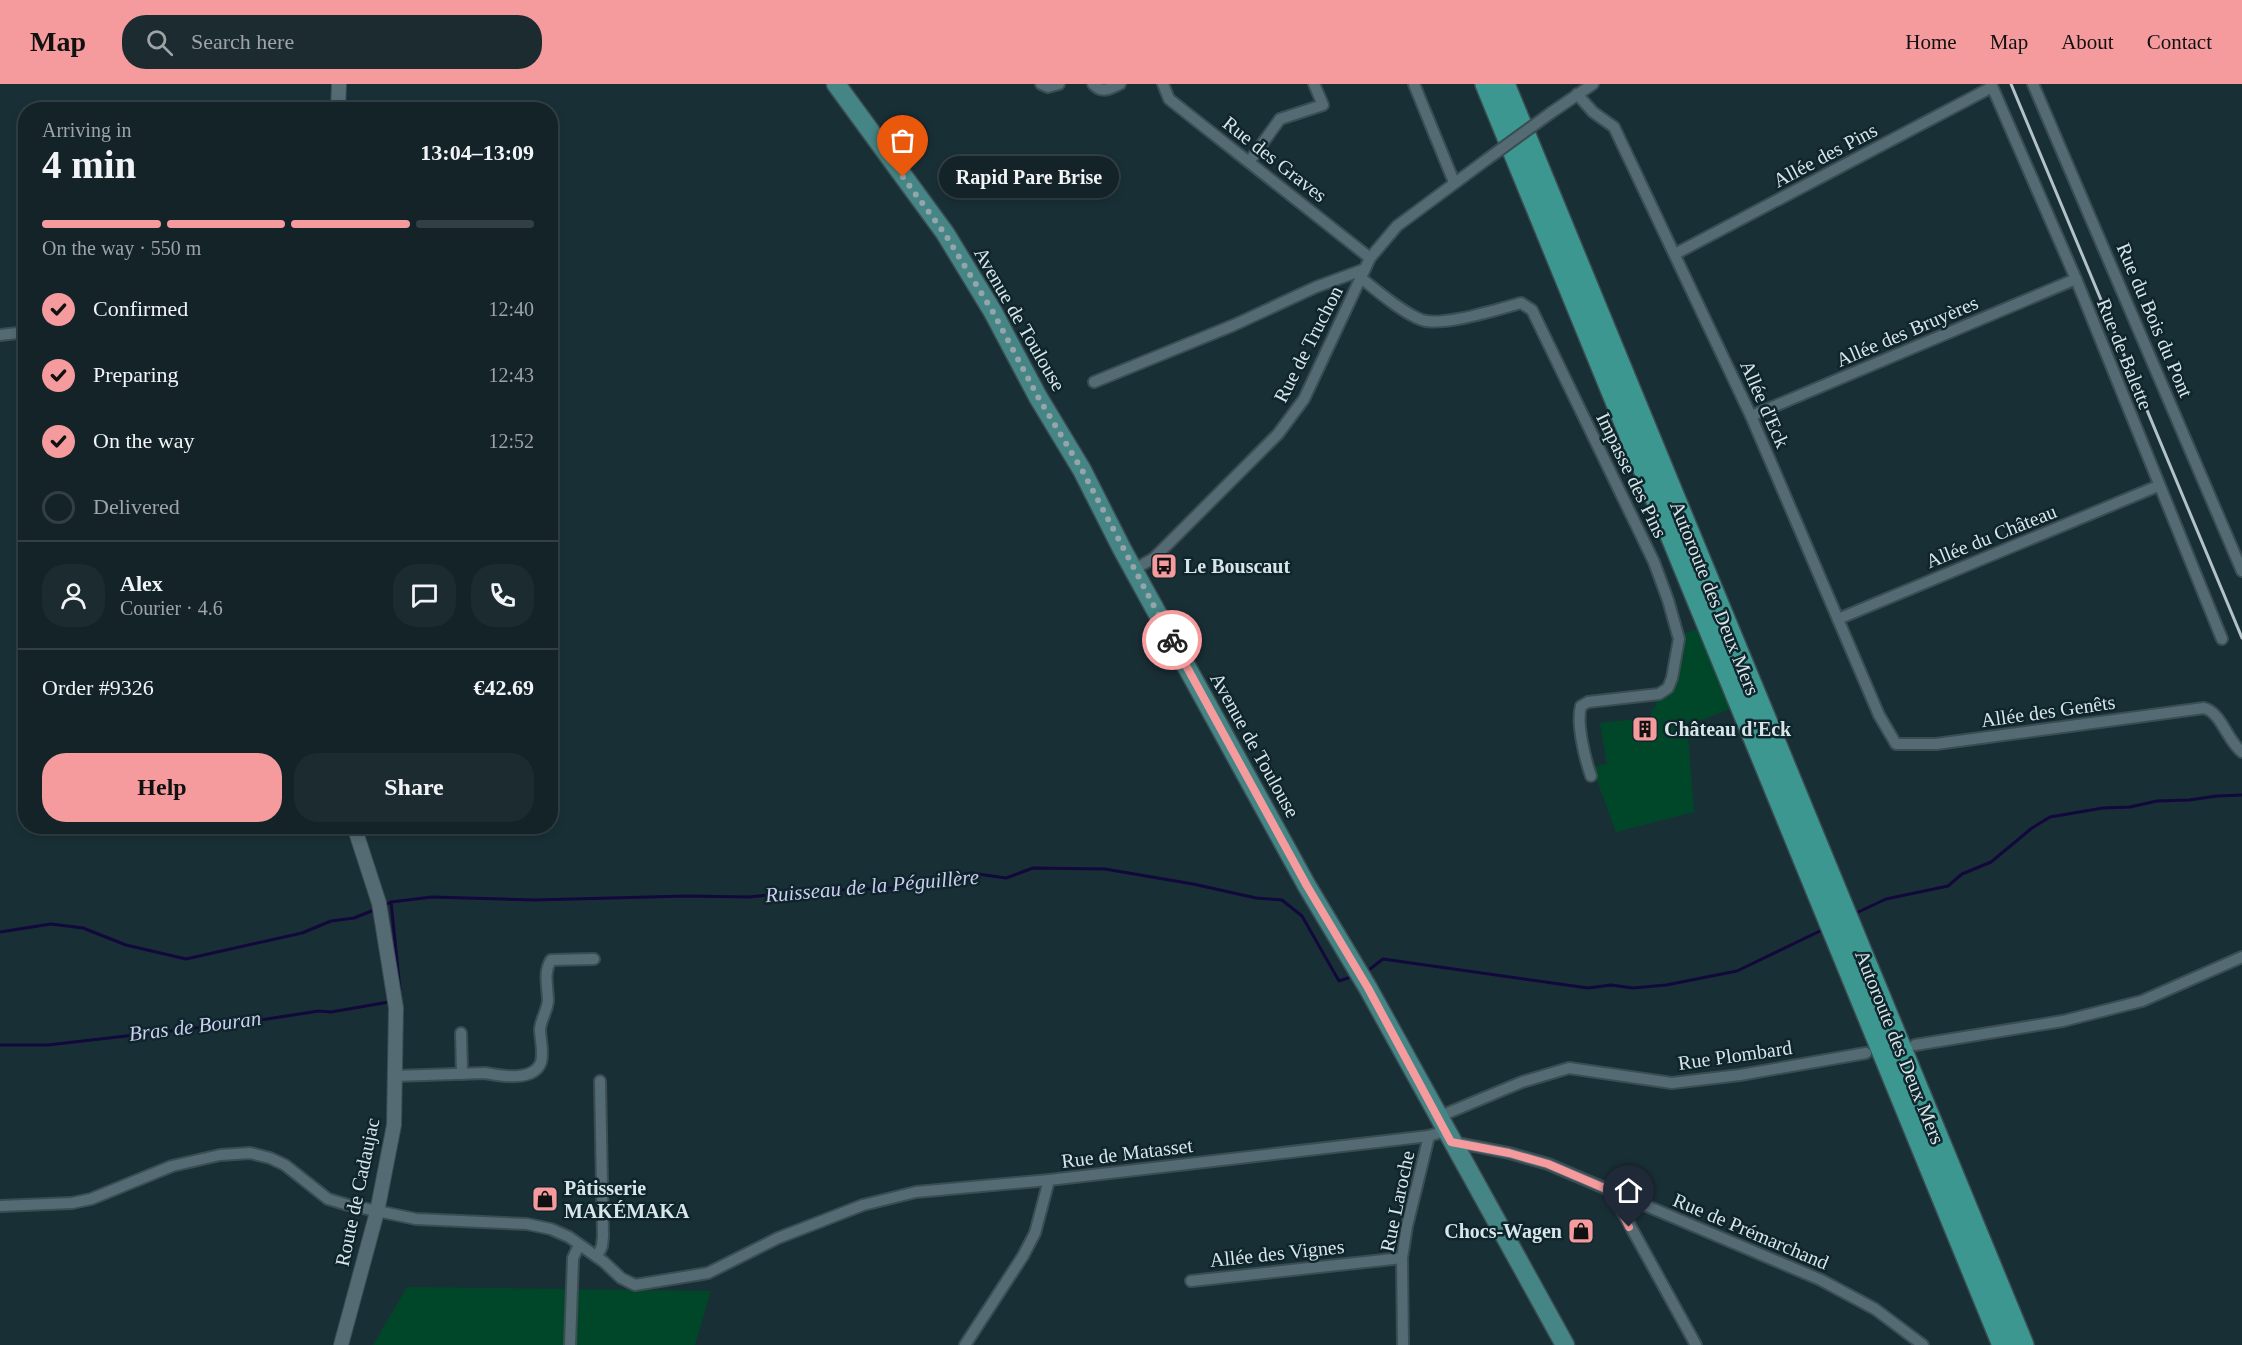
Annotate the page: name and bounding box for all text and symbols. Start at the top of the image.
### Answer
search box [122,15,542,69]
text: Map [30,26,86,57]
icon: search [143,26,176,59]
text: Search here [191,29,294,54]
text: Home [1905,30,1957,54]
text: Map [1990,30,2028,54]
text: About [2061,30,2114,54]
text: Contact [2147,30,2212,54]
street label: Rue des Graves [1219,112,1331,206]
pin [877,115,928,177]
street label: Allée des Pins [1769,118,1881,192]
text: Arriving in [42,119,131,141]
icon: bag [886,124,919,157]
text: 13:04–13:09 [420,140,534,165]
text: 4 min [42,143,136,186]
callout: Rapid Pare Brise [939,156,1119,198]
text: Rapid Pare Brise [956,166,1102,188]
text: On the way · 550 m [42,237,201,259]
street label: Rue du Bois du Pont [2113,239,2198,401]
street label: Avenue de Toulouse [970,243,1070,395]
street label: Rue de Truchon [1269,282,1347,406]
street label: Allée des Bruyères [1833,291,1982,372]
icon: check [42,293,75,326]
street label: Rue de Balette [2093,295,2157,413]
text: Confirmed [93,296,188,321]
text: 12:40 [488,298,534,320]
street label: Allée d'Eck [1736,357,1794,451]
icon: check [42,359,75,392]
text: Preparing [93,362,179,387]
text: 12:43 [488,364,534,386]
street label: Impasse des Pins [1591,409,1672,542]
icon: check [42,425,75,458]
text: On the way [93,428,194,453]
text: 12:52 [488,430,534,452]
text: Delivered [93,494,180,519]
street label: Autoroute des Deux Mers [1666,498,1764,698]
street label: Allée du Château [1923,500,2059,572]
bus stop icon: Le Bouscaut [1149,551,1179,581]
place label: Le Bouscaut [1184,555,1290,577]
button: person [42,564,105,627]
button: chat [393,564,456,627]
button: phone [471,564,534,627]
text: Alex [120,571,163,596]
text: Courier · 4.6 [120,597,223,619]
courier [1142,610,1202,670]
icon: bike [1156,624,1189,657]
street label: Avenue de Toulouse [1206,669,1304,821]
text: Order #9326 [42,675,154,700]
text: €42.69 [474,675,534,700]
street label: Allée des Genêts [1979,691,2117,731]
building icon: Château d'Eck [1630,714,1660,744]
place label: Château d'Eck [1664,718,1792,740]
button: Help [42,753,282,822]
button: Share [294,753,534,822]
water label: Ruisseau de la Péguillère [763,865,980,907]
street label: Autoroute des Deux Mers [1851,947,1949,1147]
water label: Bras de Bouran [128,1006,262,1046]
street label: Rue Plombard [1677,1036,1793,1074]
street label: Route de Cadaujac [331,1116,384,1268]
street label: Rue de Matasset [1060,1134,1194,1172]
street label: Rue Laroche [1376,1148,1418,1254]
pin [1603,1165,1654,1227]
icon: home [1612,1174,1645,1207]
place label: Pâtisserie MAKÉMAKA [564,1177,690,1222]
shop icon: Pâtisserie MAKÉMAKA [530,1184,560,1214]
street label: Rue de Prémarchand [1670,1188,1832,1274]
shop icon: Chocs-Wagen [1566,1216,1596,1246]
place label: Chocs-Wagen [1444,1220,1562,1243]
street label: Allée des Vignes [1209,1235,1346,1272]

